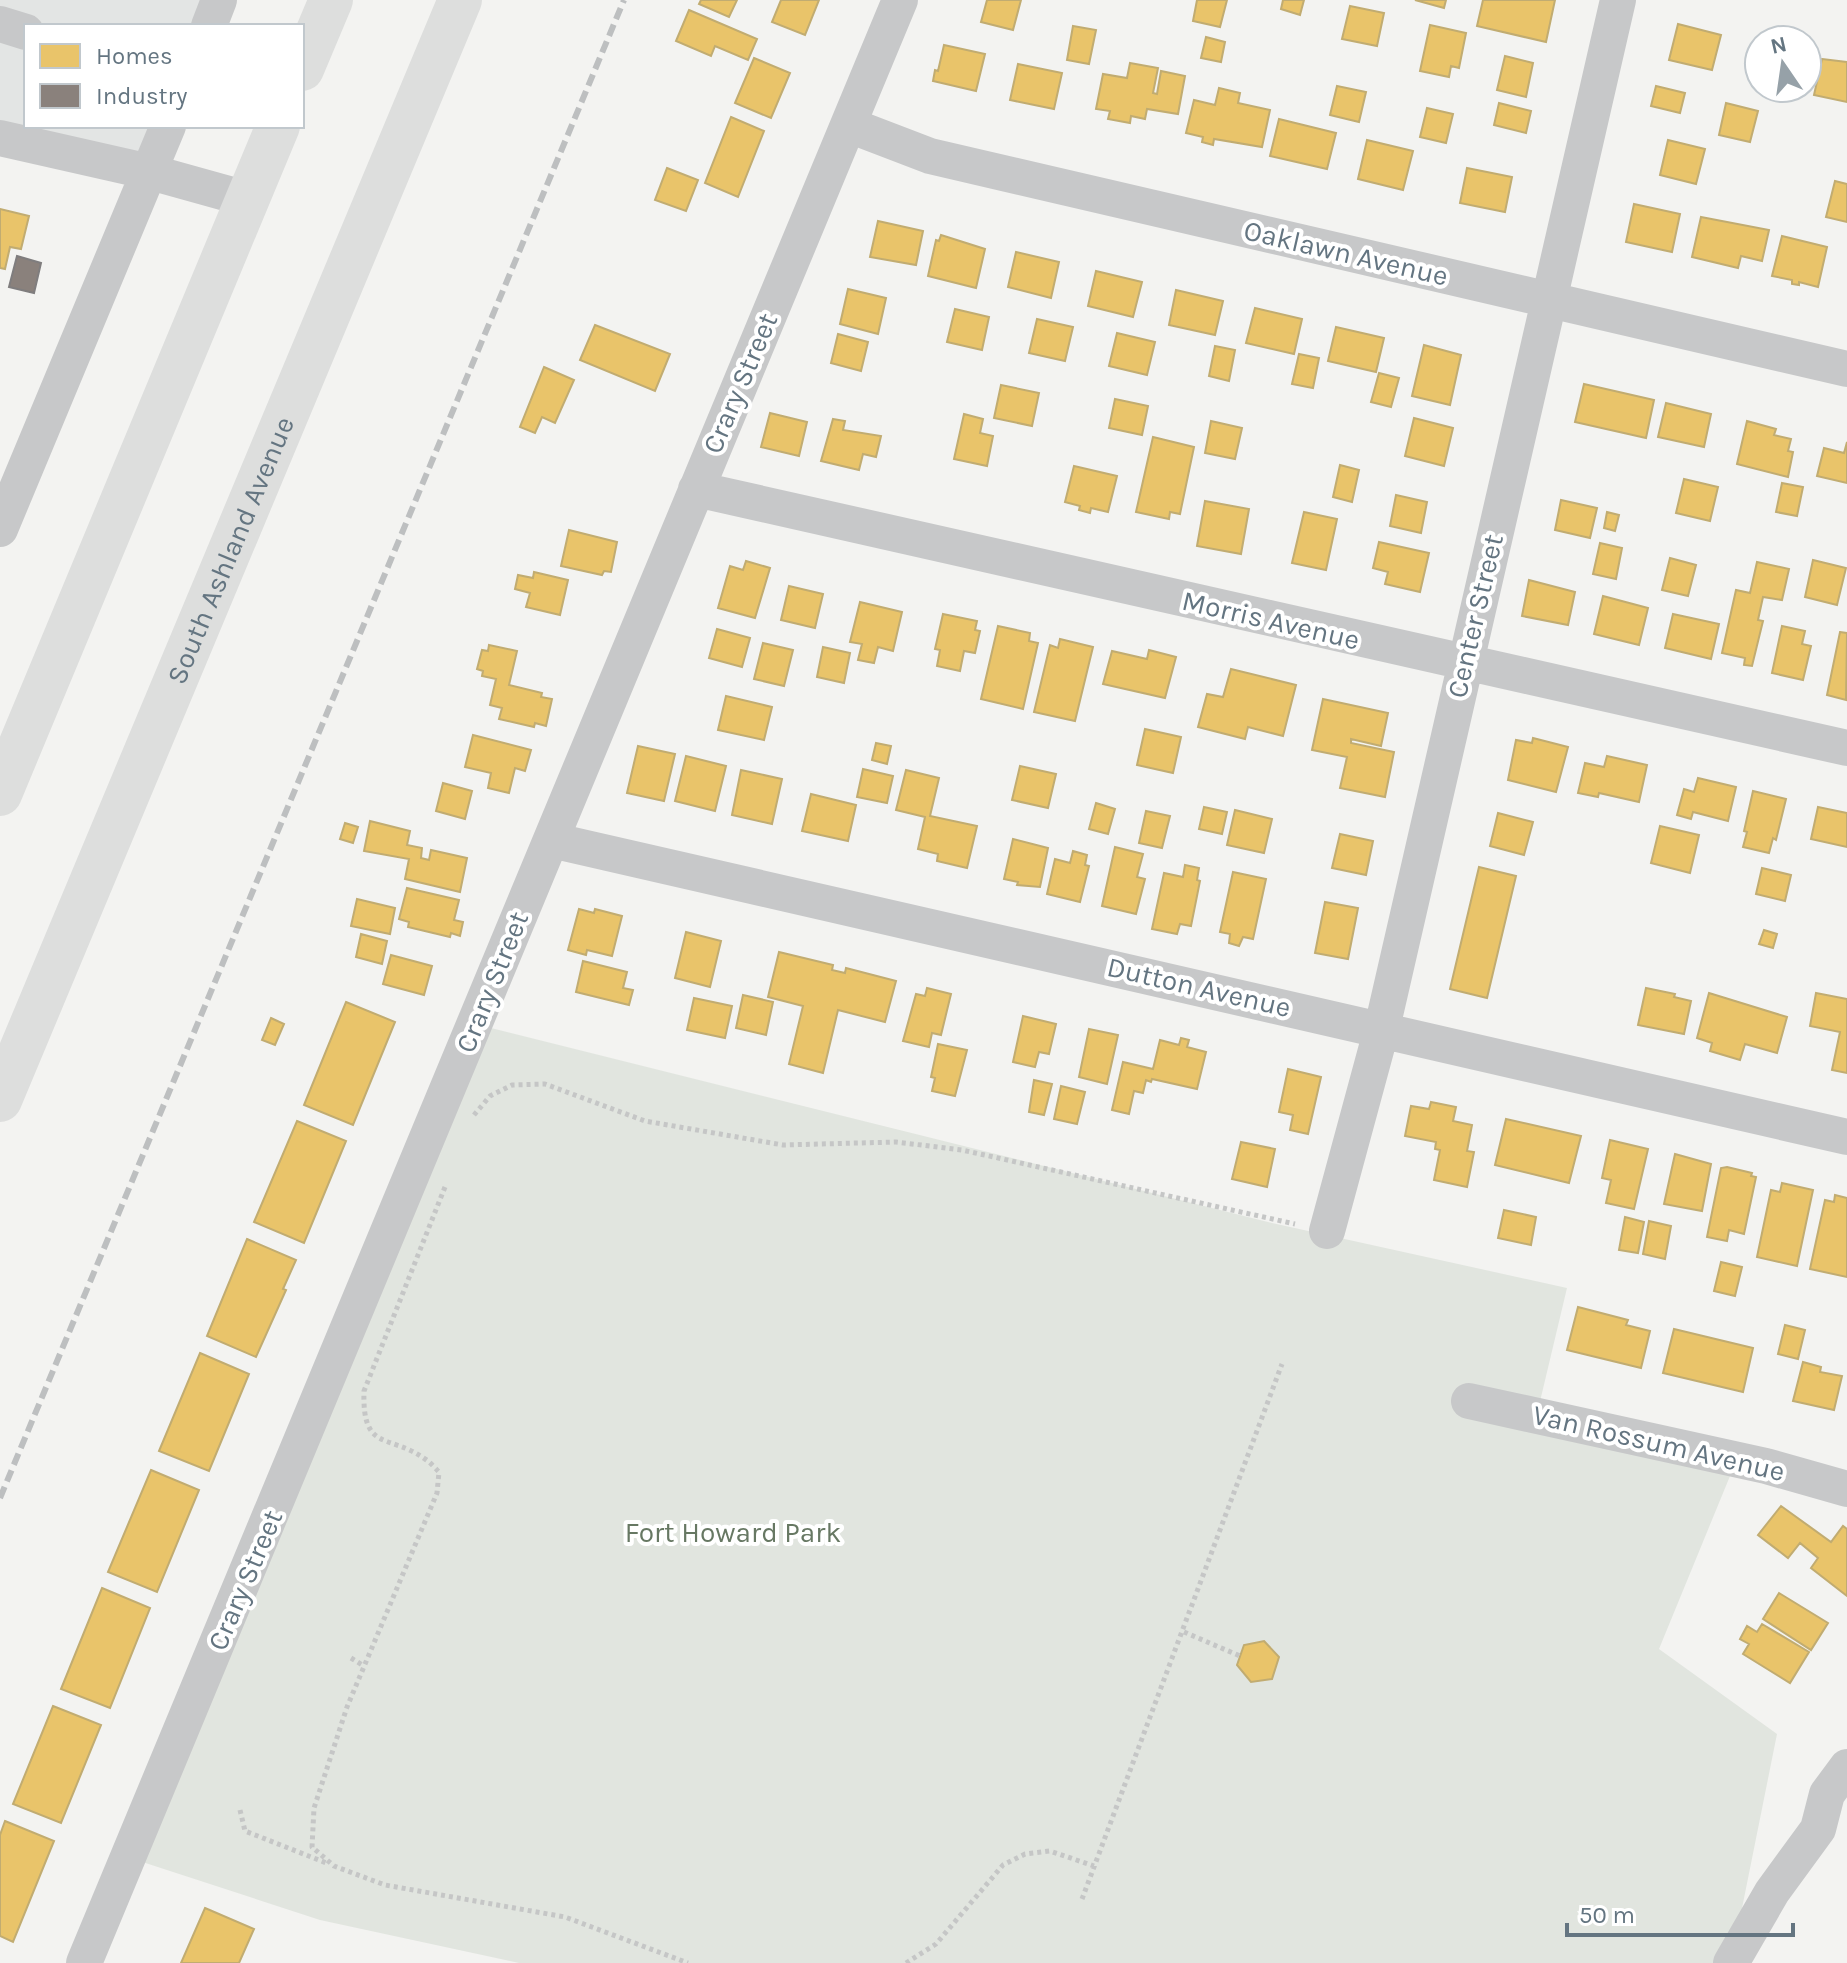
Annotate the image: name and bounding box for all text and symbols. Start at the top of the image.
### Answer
legend [24,24,304,128]
north arrow [1743,24,1823,104]
text: N [1768,31,1789,60]
text: Homes [96,42,173,70]
text: Industry [96,82,187,110]
street label: Oaklawn Avenue [1241,213,1451,293]
street label: Crary Street [696,308,784,458]
street label: South Ashland Avenue [159,412,300,689]
street label: Center Street [1440,531,1510,701]
street label: Morris Avenue [1179,584,1363,656]
street label: Crary Street [449,907,535,1057]
street label: Dutton Avenue [1104,950,1294,1024]
street label: Van Rossum Avenue [1530,1398,1788,1488]
street label: Crary Street [201,1505,289,1655]
park label: Fort Howard Park [625,1516,841,1549]
scale bar [1567,1887,1793,1937]
text: 50 m [1579,1901,1635,1929]

